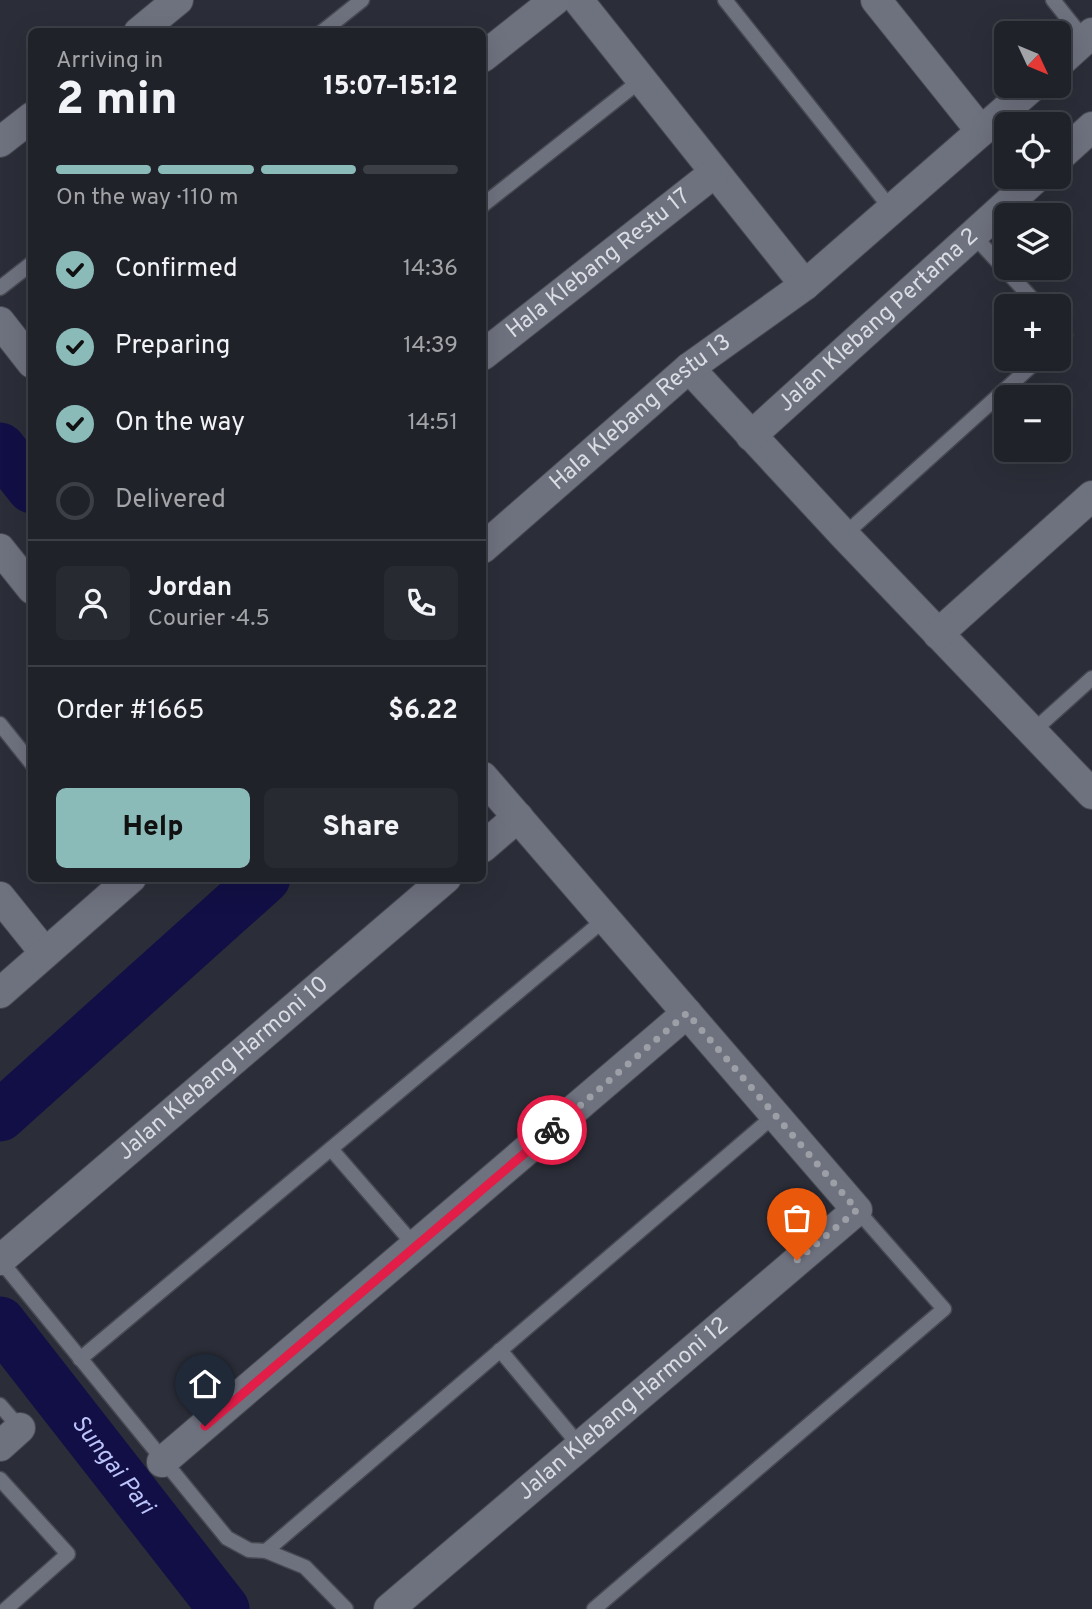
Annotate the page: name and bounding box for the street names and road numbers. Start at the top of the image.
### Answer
street label: Hala Klebang Restu 17 [501,183,696,345]
street label: Jalan Klebang Pertama 2 [772,222,985,419]
street label: Hala Klebang Restu 13 [544,328,737,497]
street label: Jalan Klebang Harmoni 10 [112,970,335,1167]
street label: Jalan Klebang Harmoni 12 [512,1311,735,1507]

